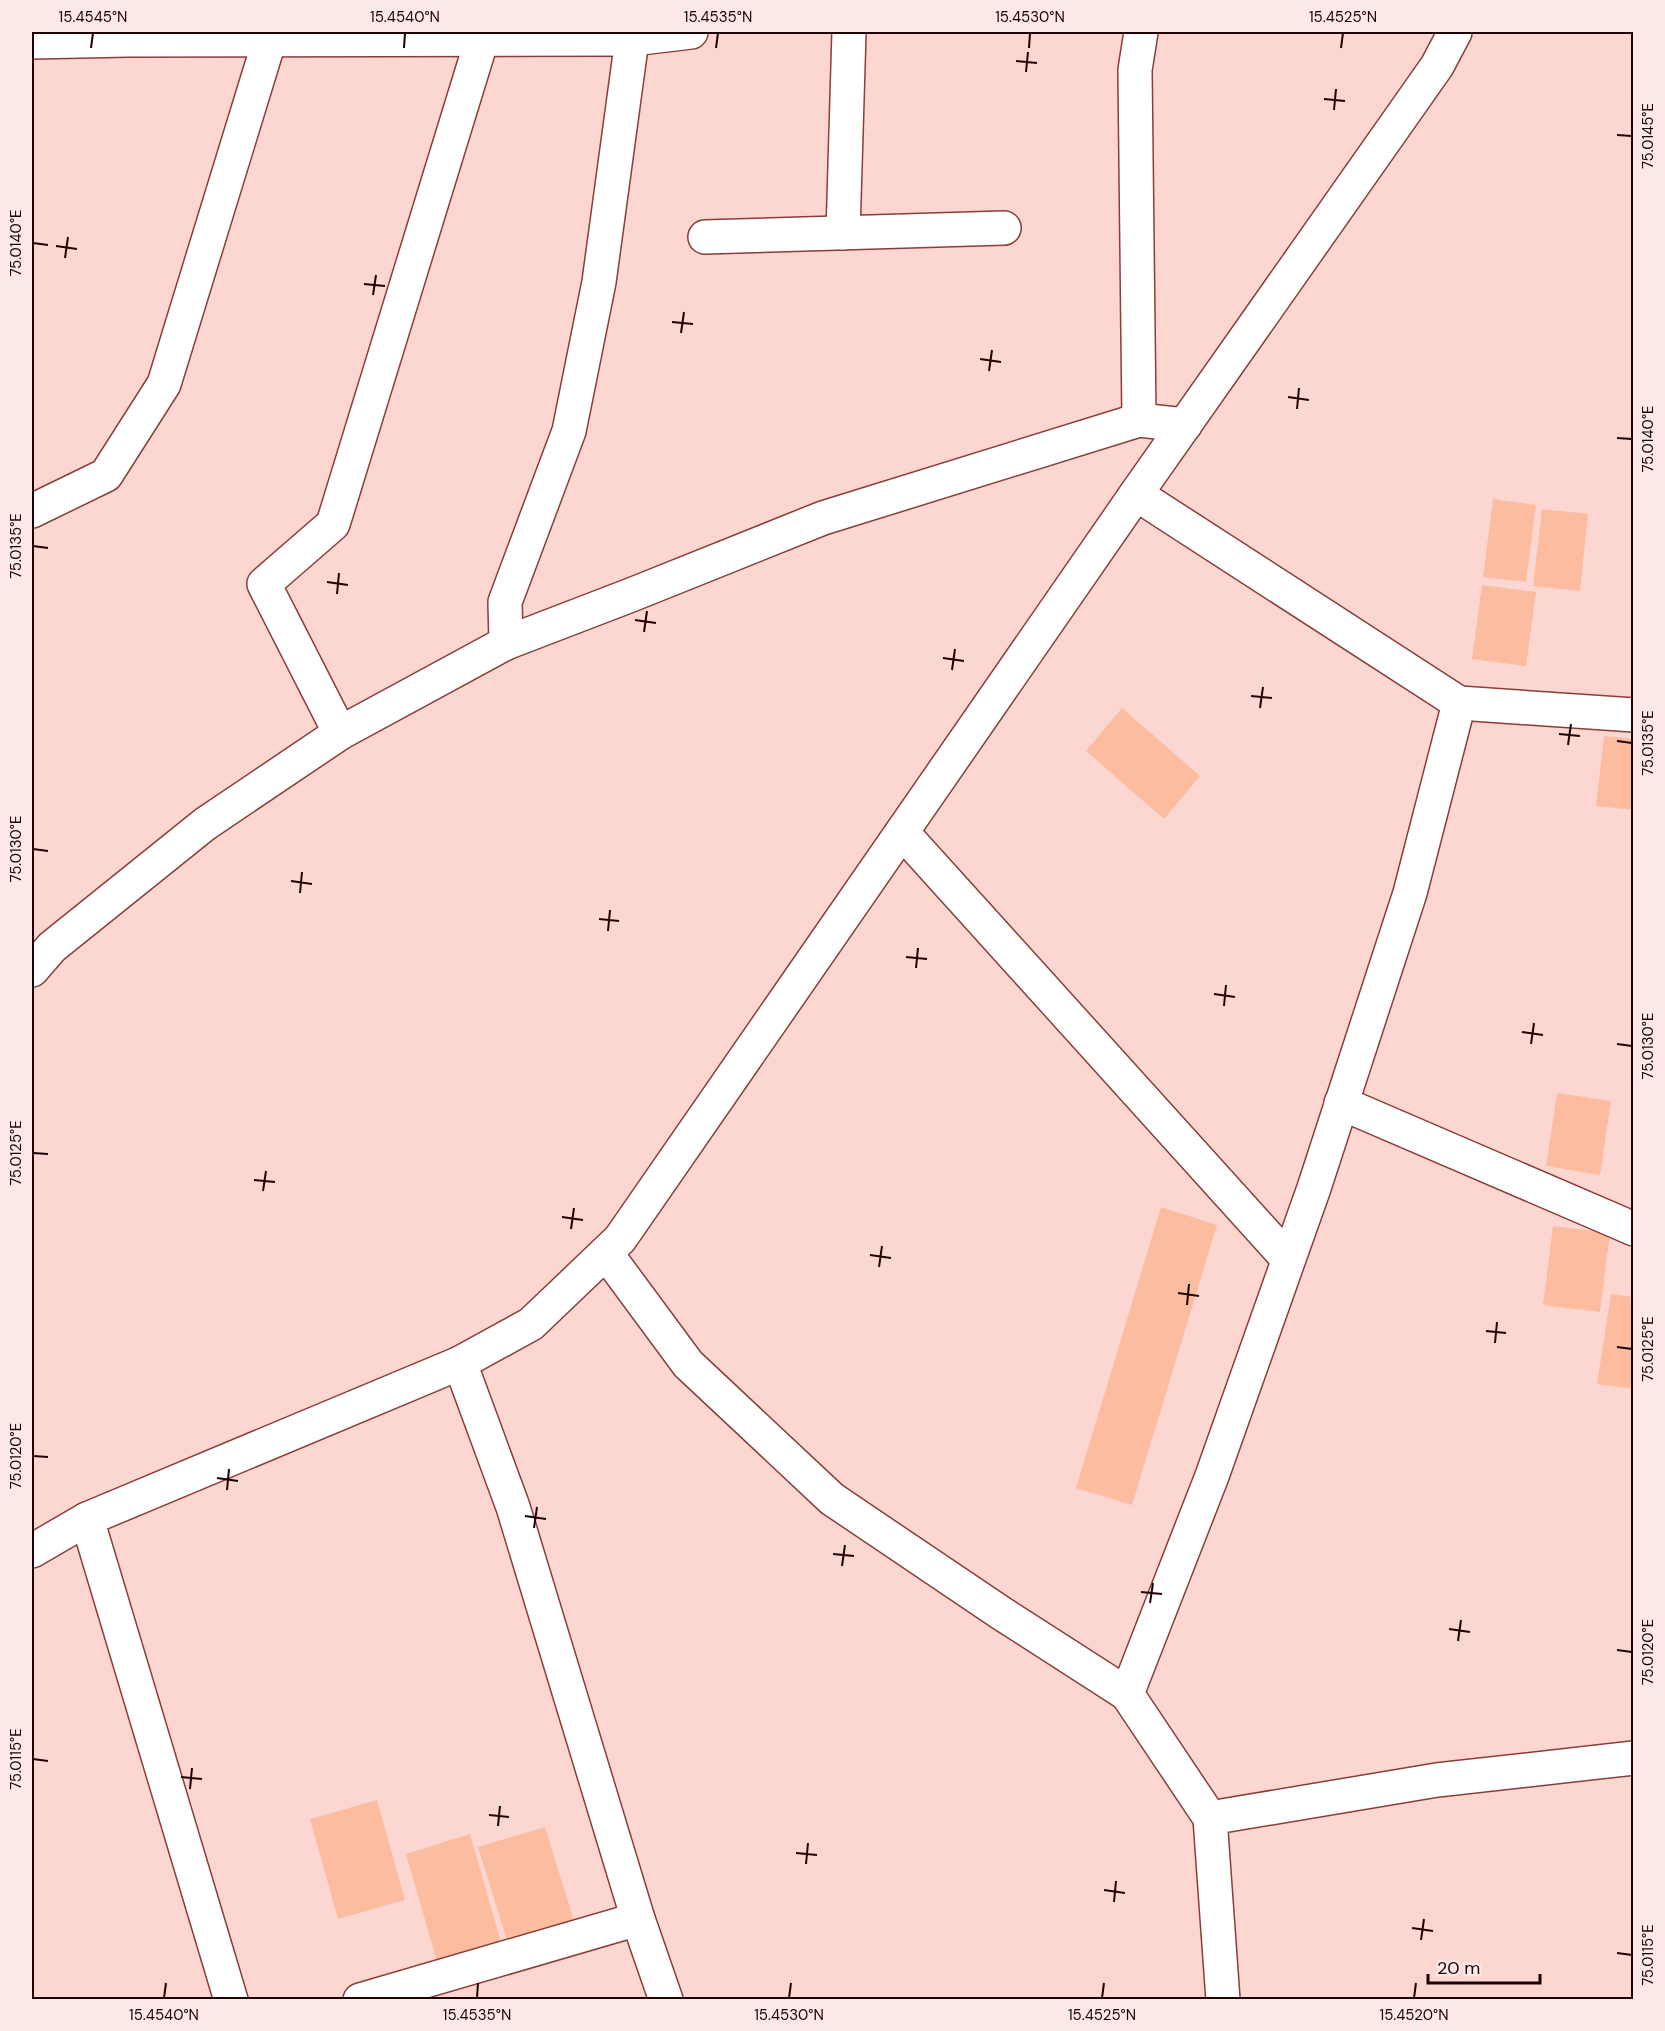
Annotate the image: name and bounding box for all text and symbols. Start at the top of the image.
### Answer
text: 15.4545°N [59,7,127,27]
text: 15.4540°N [370,7,440,27]
text: 15.4535°N [684,7,752,27]
text: 15.4530°N [995,7,1065,27]
text: 15.4525°N [1309,7,1377,27]
text: 75.0145°E [1638,103,1658,169]
text: 75.0140°E [6,209,26,277]
text: 75.0140°E [1638,405,1658,473]
text: 75.0135°E [6,513,26,579]
text: 75.0135°E [1638,710,1658,776]
text: 75.0130°E [6,816,26,882]
text: 75.0130°E [1638,1013,1658,1079]
text: 75.0125°E [6,1120,26,1186]
text: 75.0125°E [1638,1316,1658,1382]
text: 75.0120°E [6,1423,26,1489]
text: 75.0120°E [1638,1619,1658,1685]
text: 75.0115°E [6,1728,26,1790]
text: 75.0115°E [1638,1924,1658,1986]
scale bar [1428,1947,1540,1985]
text: 20 m [1437,1956,1480,1980]
text: 15.4540°N [129,2005,199,2025]
text: 15.4535°N [443,2005,511,2025]
text: 15.4530°N [754,2005,824,2025]
text: 15.4525°N [1068,2005,1136,2025]
text: 15.4520°N [1379,2005,1449,2025]

